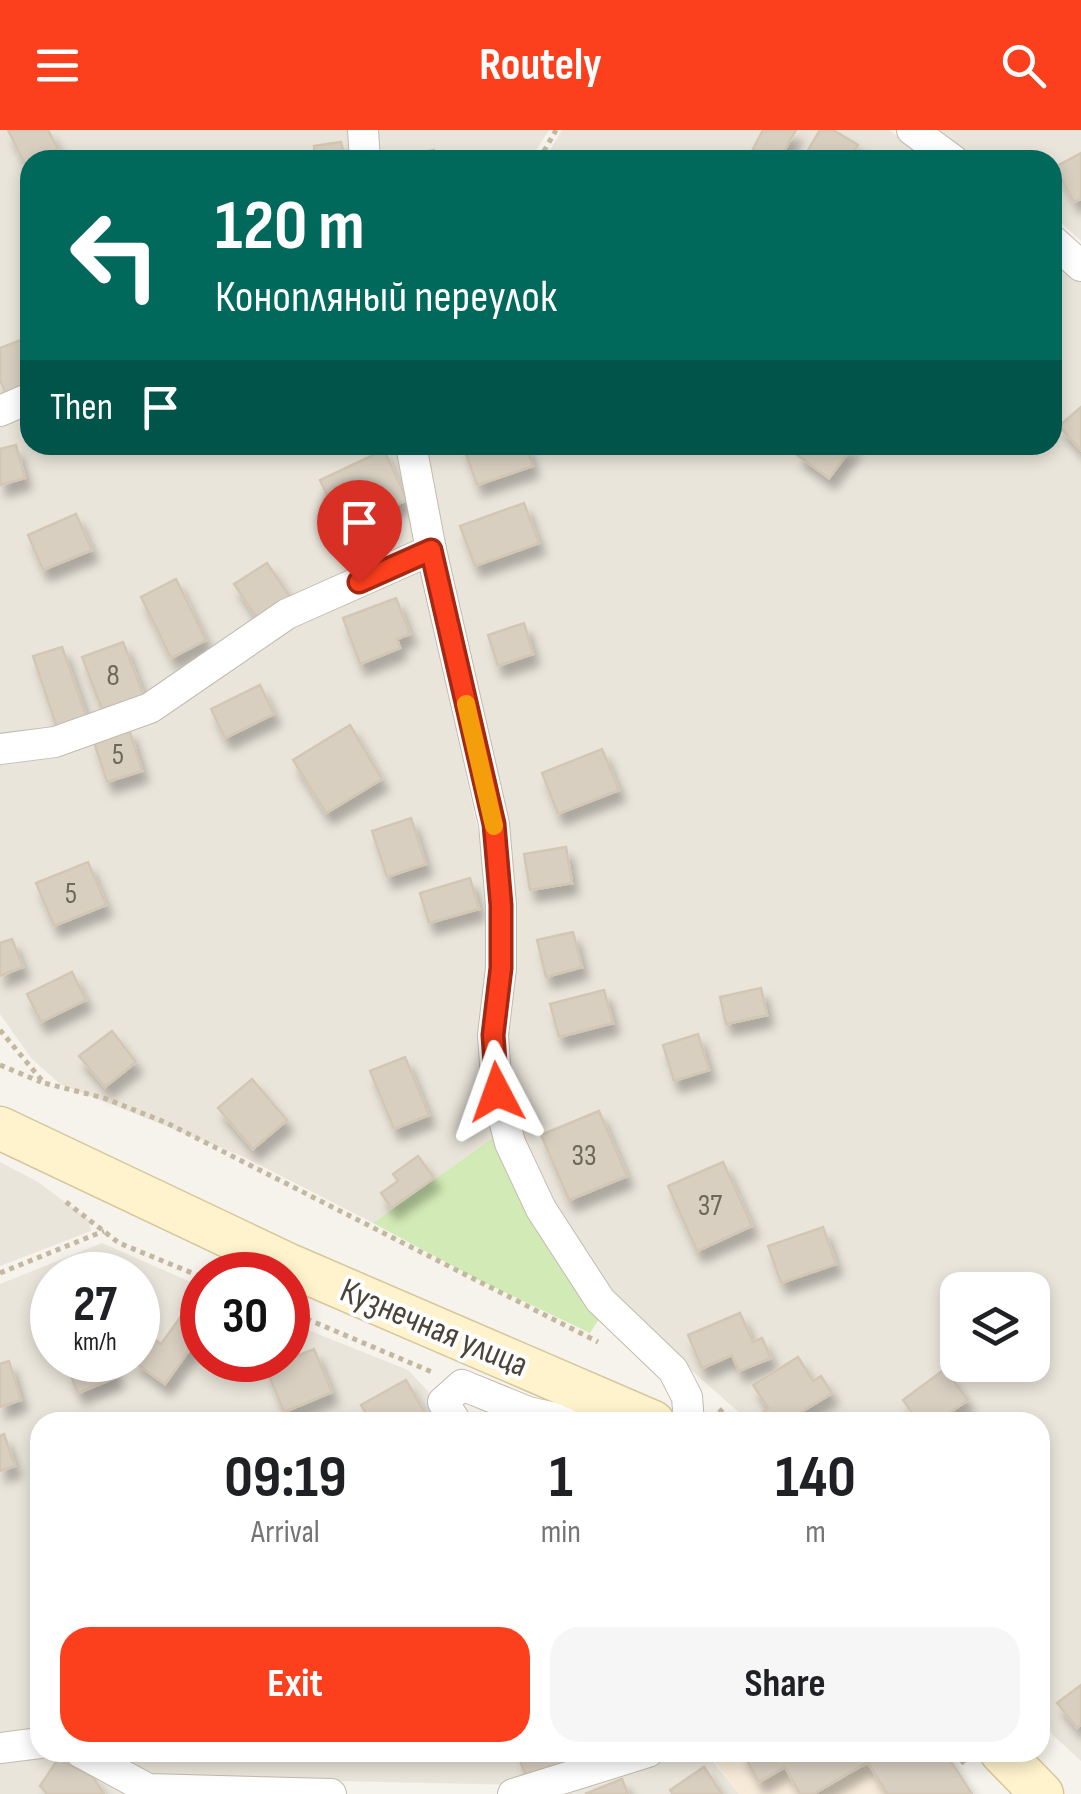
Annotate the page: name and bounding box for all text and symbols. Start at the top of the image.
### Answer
icon: menu [30,38,85,93]
text: Routely [479,38,602,93]
icon: search [996,38,1051,93]
text: 120 m [215,185,365,269]
icon: left [50,190,180,320]
text: Конопляный переулок [215,270,557,325]
icon: arrive [133,380,188,435]
text: Then [50,385,113,430]
pin [317,480,402,583]
icon: arrive [332,495,387,550]
house number: 8 [106,658,120,694]
house number: 5 [112,737,124,773]
house number: 5 [65,876,77,912]
position arrow [445,1040,549,1144]
house number: 33 [571,1138,597,1174]
house number: 37 [698,1188,722,1224]
speed limit sign: 30 [180,1252,310,1382]
street label: Кузнечная улица [334,1269,534,1387]
map controls [940,1272,1050,1382]
button: layers [940,1272,1050,1382]
text: 27 [73,1275,117,1335]
text: km/h [73,1327,117,1358]
text: 09:19 [224,1442,347,1514]
text: 1 [549,1442,573,1514]
text: 140 [775,1442,856,1514]
text: Arrival [251,1513,320,1552]
text: min [541,1513,581,1552]
text: m [805,1513,826,1552]
button: Exit [60,1627,530,1742]
button: Share [550,1627,1020,1742]

